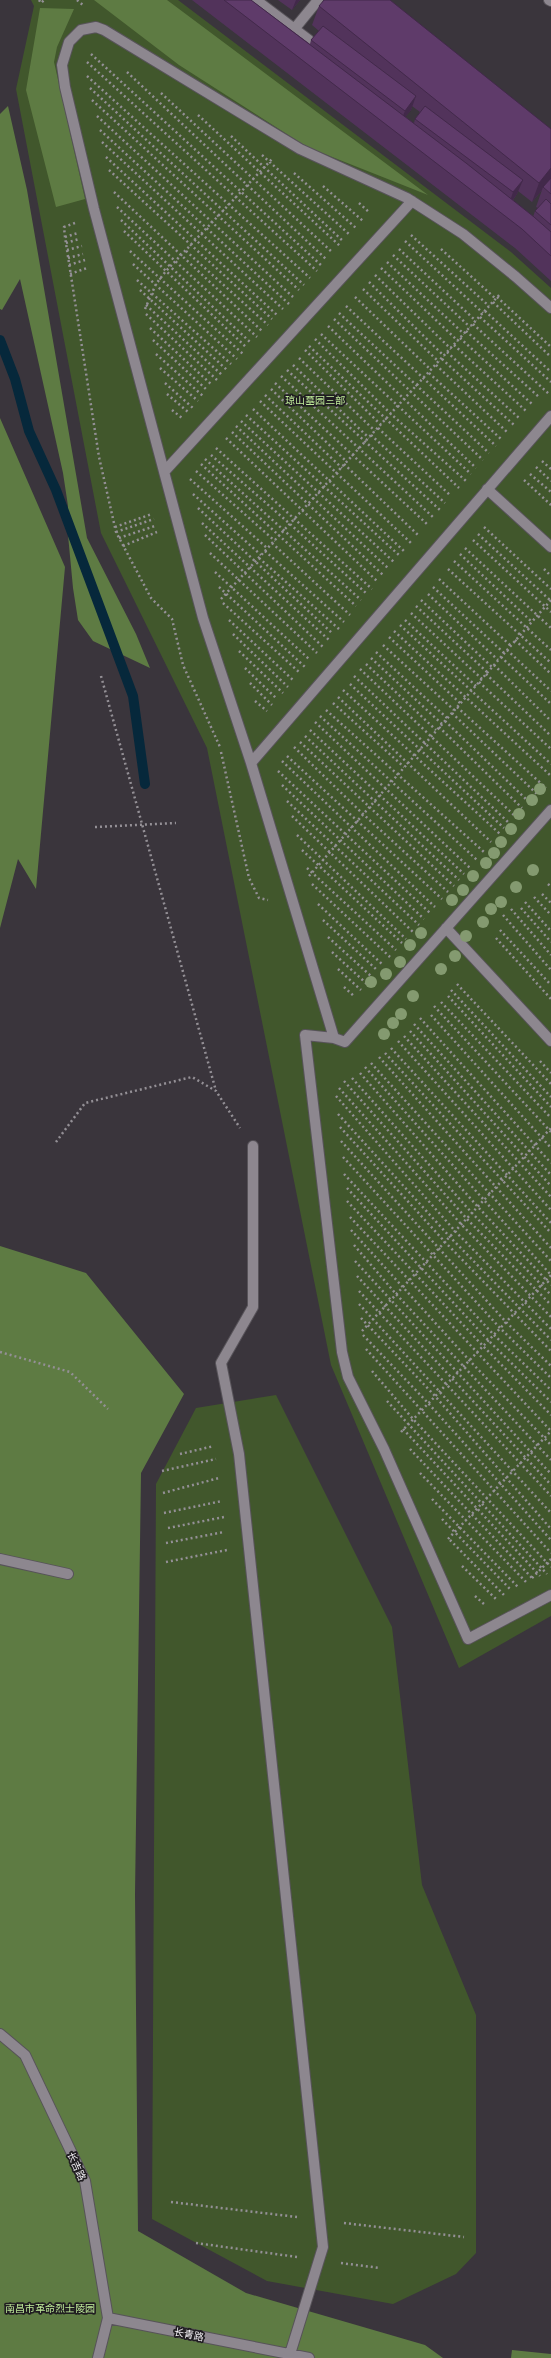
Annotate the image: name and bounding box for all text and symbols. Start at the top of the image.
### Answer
park label: 琼山墓园三部 [285,395,345,406]
street label: 长吉路 [65,2150,88,2182]
park label: 南昌市革命烈士陵园 [5,2303,95,2314]
street label: 长青路 [173,2326,205,2343]

